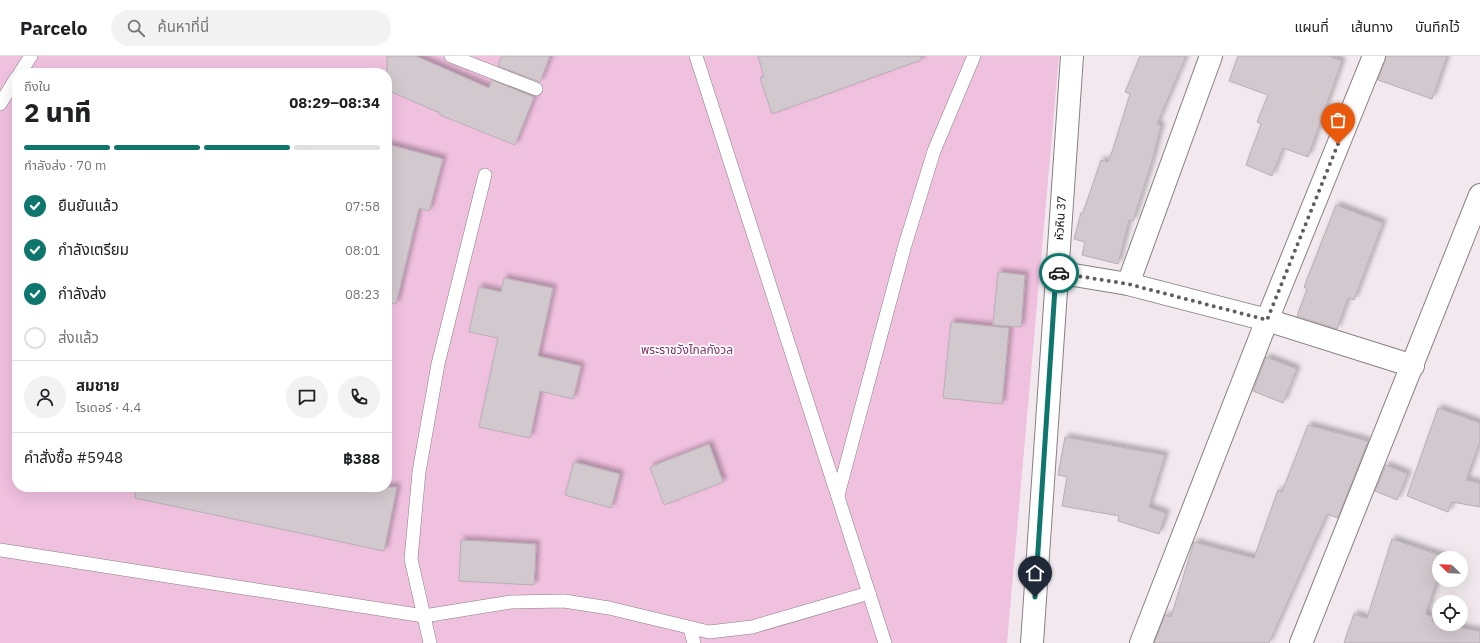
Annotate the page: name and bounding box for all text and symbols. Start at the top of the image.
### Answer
search box [111,10,391,46]
text: Parcelo [20,16,87,40]
icon: search [125,17,147,39]
text: ค้นหาที่นี่ [157,17,209,36]
text: แผนที่ [1295,18,1329,36]
text: เส้นทาง [1351,18,1393,36]
text: บันทึกไว้ [1415,18,1460,36]
text: ถึงใน [24,78,50,95]
text: 08:29–08:34 [289,93,380,112]
text: 2 นาที [24,95,91,129]
pin [1321,103,1355,144]
icon: bag [1327,109,1349,131]
text: กำลังส่ง · 70 m [24,157,106,174]
icon: check [24,195,46,217]
street label: หัวหิน 37 [1051,195,1069,241]
text: ยืนยันแล้ว [58,196,119,215]
text: 07:58 [345,198,380,215]
icon: check [24,239,46,261]
text: กำลังเตรียม [58,240,129,259]
text: 08:01 [345,242,380,259]
courier [1039,253,1079,293]
icon: car [1048,262,1070,284]
icon: check [24,283,46,305]
text: กำลังส่ง [58,284,106,303]
text: 08:23 [345,286,380,303]
text: ส่งแล้ว [58,328,99,347]
park label: พระราชวังไกลกังวล [641,342,733,357]
button: person [24,376,66,418]
text: สมชาย [76,376,120,395]
button: chat [286,376,328,418]
button: phone [338,376,380,418]
text: ไรเดอร์ · 4.4 [76,399,141,416]
text: คำสั่งซื้อ #5948 [24,448,123,467]
text: ฿388 [343,449,380,468]
north arrow [1432,551,1468,587]
map controls [1432,551,1468,631]
pin [1018,556,1052,597]
icon: home [1024,562,1046,584]
button: locate [1432,595,1468,631]

